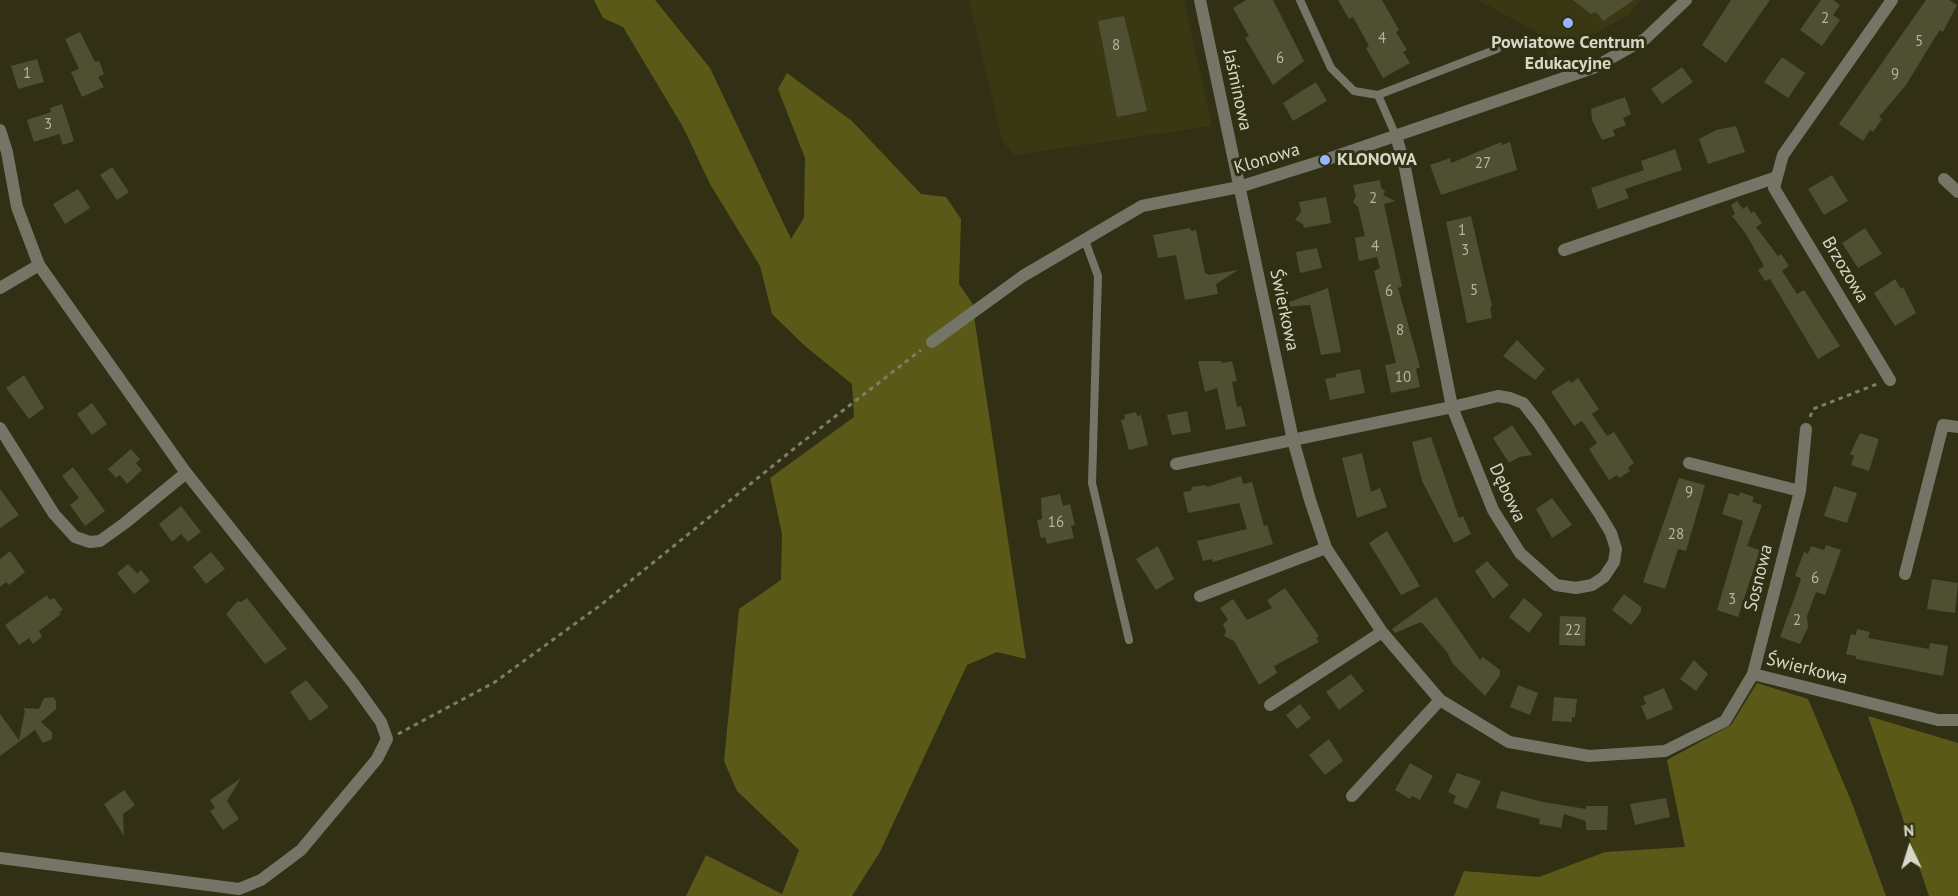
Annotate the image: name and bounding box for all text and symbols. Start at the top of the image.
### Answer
house number: 2 [1821,10,1829,28]
marker: Powiatowe Centrum Edukacyjne [1561,16,1575,30]
house number: 4 [1378,30,1386,48]
place label: Powiatowe Centrum Edukacyjne [1491,32,1645,74]
house number: 5 [1915,33,1923,51]
house number: 8 [1112,37,1120,55]
street label: Jaśminowa [1218,47,1256,133]
house number: 6 [1276,50,1284,68]
house number: 1 [23,65,31,83]
house number: 9 [1891,66,1899,84]
house number: 3 [44,116,52,134]
street label: Klonowa [1232,139,1302,179]
place label: KLONOWA [1337,149,1417,171]
marker: KLONOWA [1318,153,1332,167]
house number: 27 [1475,155,1491,173]
house number: 2 [1369,190,1377,208]
house number: 1 [1458,222,1466,240]
street label: Brzozowa [1817,233,1873,307]
house number: 4 [1371,238,1379,256]
house number: 3 [1461,242,1469,260]
street label: Świerkowa [1265,267,1303,353]
house number: 5 [1470,282,1478,300]
house number: 6 [1385,283,1393,301]
house number: 8 [1396,322,1404,340]
house number: 10 [1395,369,1411,387]
street label: Dębowa [1484,460,1530,526]
house number: 9 [1685,484,1693,502]
house number: 16 [1048,514,1064,532]
house number: 28 [1668,526,1684,544]
street label: Sosnowa [1740,542,1778,614]
house number: 6 [1811,570,1819,588]
house number: 3 [1728,591,1736,609]
house number: 2 [1793,612,1801,630]
house number: 22 [1565,622,1581,640]
street label: Świerkowa [1764,648,1850,690]
north arrow [1880,818,1940,878]
text: N [1903,820,1915,840]

